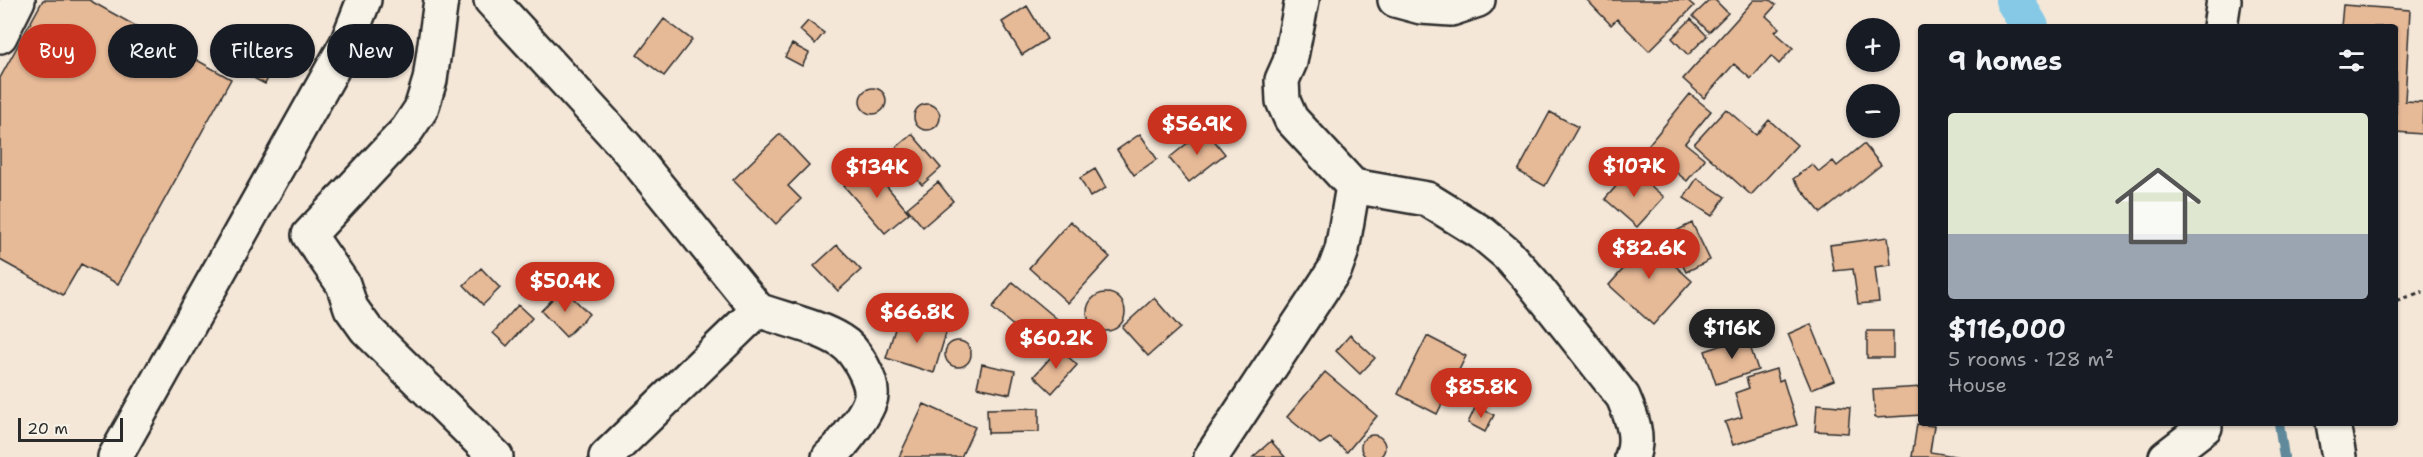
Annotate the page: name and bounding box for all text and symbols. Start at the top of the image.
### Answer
map controls [1846,18,1900,138]
button: + [1846,18,1900,72]
chip: Buy [18,24,96,78]
chip: Rent [108,24,198,78]
chip: Filters [210,24,315,78]
chip: New [327,24,414,78]
text: 9 homes [1948,43,2062,78]
icon: filters [2335,44,2368,77]
button: − [1846,84,1900,138]
pin: $56.9K [1148,105,1246,156]
text: $56.9K [1162,111,1232,137]
pin: $107K [1592,147,1676,198]
pin: $134K [835,148,919,199]
icon: home [2104,152,2212,260]
text: $107K [1603,153,1665,179]
text: $134K [845,154,909,180]
pin: $82.6K [1600,229,1698,280]
text: $82.6K [1612,235,1686,261]
pin: $50.4K [516,262,614,313]
text: $50.4K [529,268,601,294]
pin: $66.8K [868,293,966,344]
text: $66.8K [880,299,954,325]
pin: $116K [1690,309,1774,360]
text: $116,000 [1948,311,2066,346]
text: $116K [1703,315,1761,341]
pin: $60.2K [1007,319,1105,370]
text: $60.2K [1019,325,1093,351]
text: 5 rooms · 128 m² [1948,346,2114,372]
pin: $85.8K [1432,368,1530,419]
text: House [1948,372,2007,398]
text: $85.8K [1445,374,1517,400]
scale bar [18,415,123,442]
text: 20 m [27,418,68,439]

